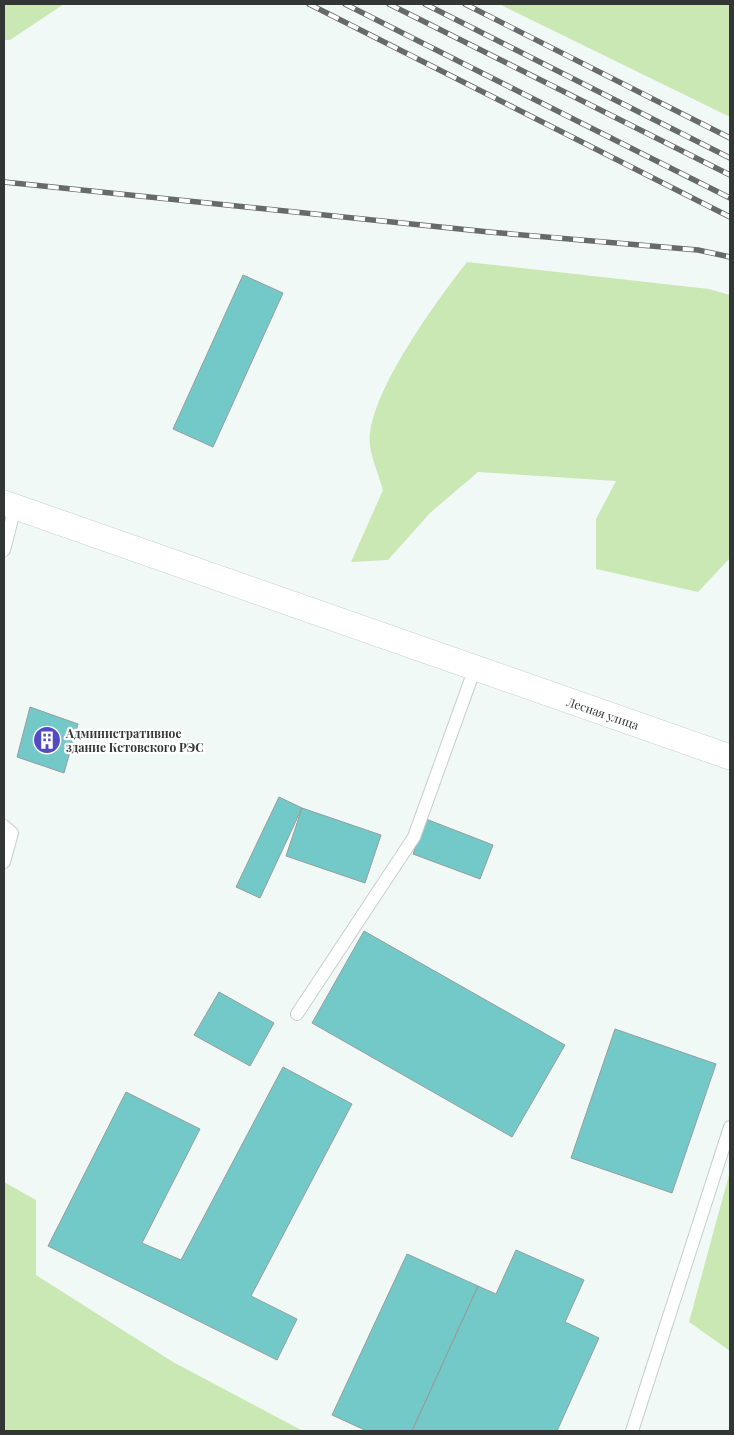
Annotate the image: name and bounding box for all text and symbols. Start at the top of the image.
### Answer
street label: Лесная улица [564,693,641,733]
building icon: Административное здание Кстовского РЭС [32,725,62,755]
place label: Административное здание Кстовского РЭС [65,725,204,755]

